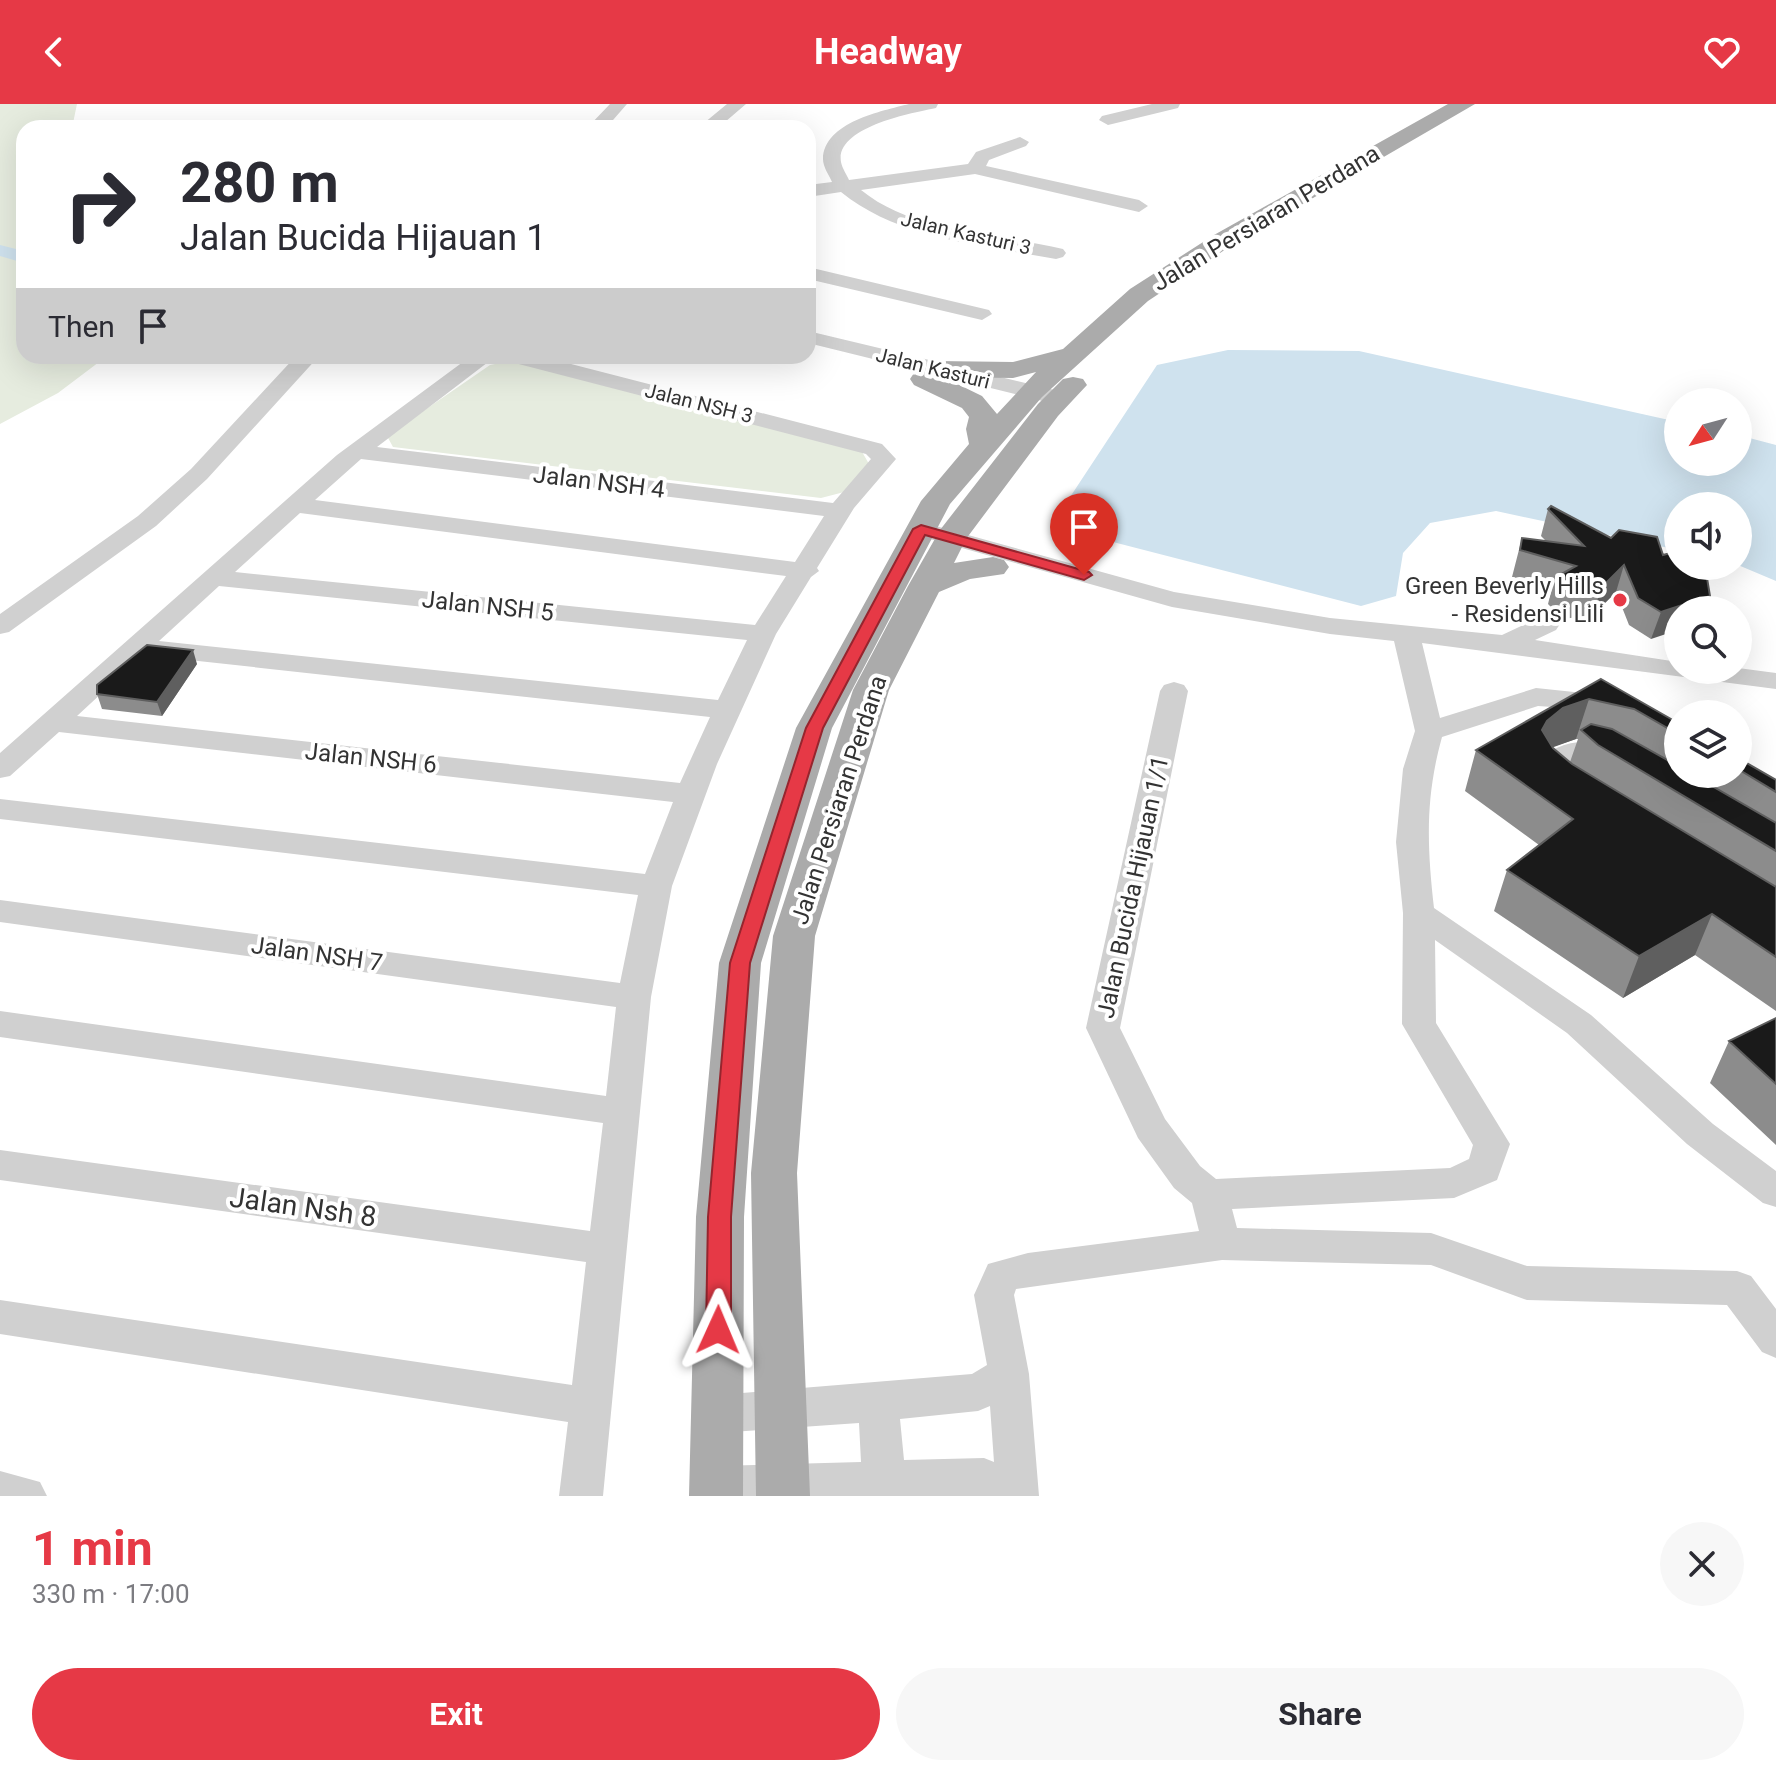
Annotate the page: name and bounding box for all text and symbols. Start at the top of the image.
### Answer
icon: back [32,30,76,74]
icon: heart [1700,30,1744,74]
text: Headway [814,31,962,73]
street label: Jalan Persiaran Perdana [1147,139,1385,297]
text: 280 m [180,150,339,216]
icon: right [48,152,152,256]
street label: Jalan Kasturi 3 [899,206,1033,260]
text: Jalan Bucida Hijauan 1 [180,217,546,259]
icon: arrive [131,304,175,348]
text: Then [48,309,115,344]
street label: Jalan Kasturi [874,342,992,394]
street label: Jalan NSH 3 [643,378,755,428]
north arrow [1664,388,1752,476]
map controls [1664,388,1752,788]
street label: Jalan NSH 4 [532,460,666,504]
button: sound [1664,492,1752,580]
pin [1050,493,1118,575]
icon: arrive [1062,505,1106,549]
place label: Green Beverly Hills - Residensi Lili [1405,572,1604,628]
street label: Jalan NSH 5 [421,585,555,627]
marker: Green Beverly Hills - Residensi Lili [1611,591,1629,609]
button: search [1664,596,1752,684]
street label: Jalan Persiaran Perdana [786,672,892,928]
button: layers [1664,700,1752,788]
street label: Jalan NSH 6 [304,737,438,779]
street label: Jalan Bucida Hijauan 1/1 [1091,753,1175,1021]
street label: Jalan NSH 7 [250,931,384,977]
street label: Jalan Nsh 8 [228,1180,378,1234]
position arrow [676,1288,760,1372]
text: 1 min [32,1520,153,1577]
button: close [1660,1522,1744,1606]
text: 330 m · 17:00 [32,1579,190,1609]
button: Exit [32,1668,880,1760]
button: Share [896,1668,1744,1760]

